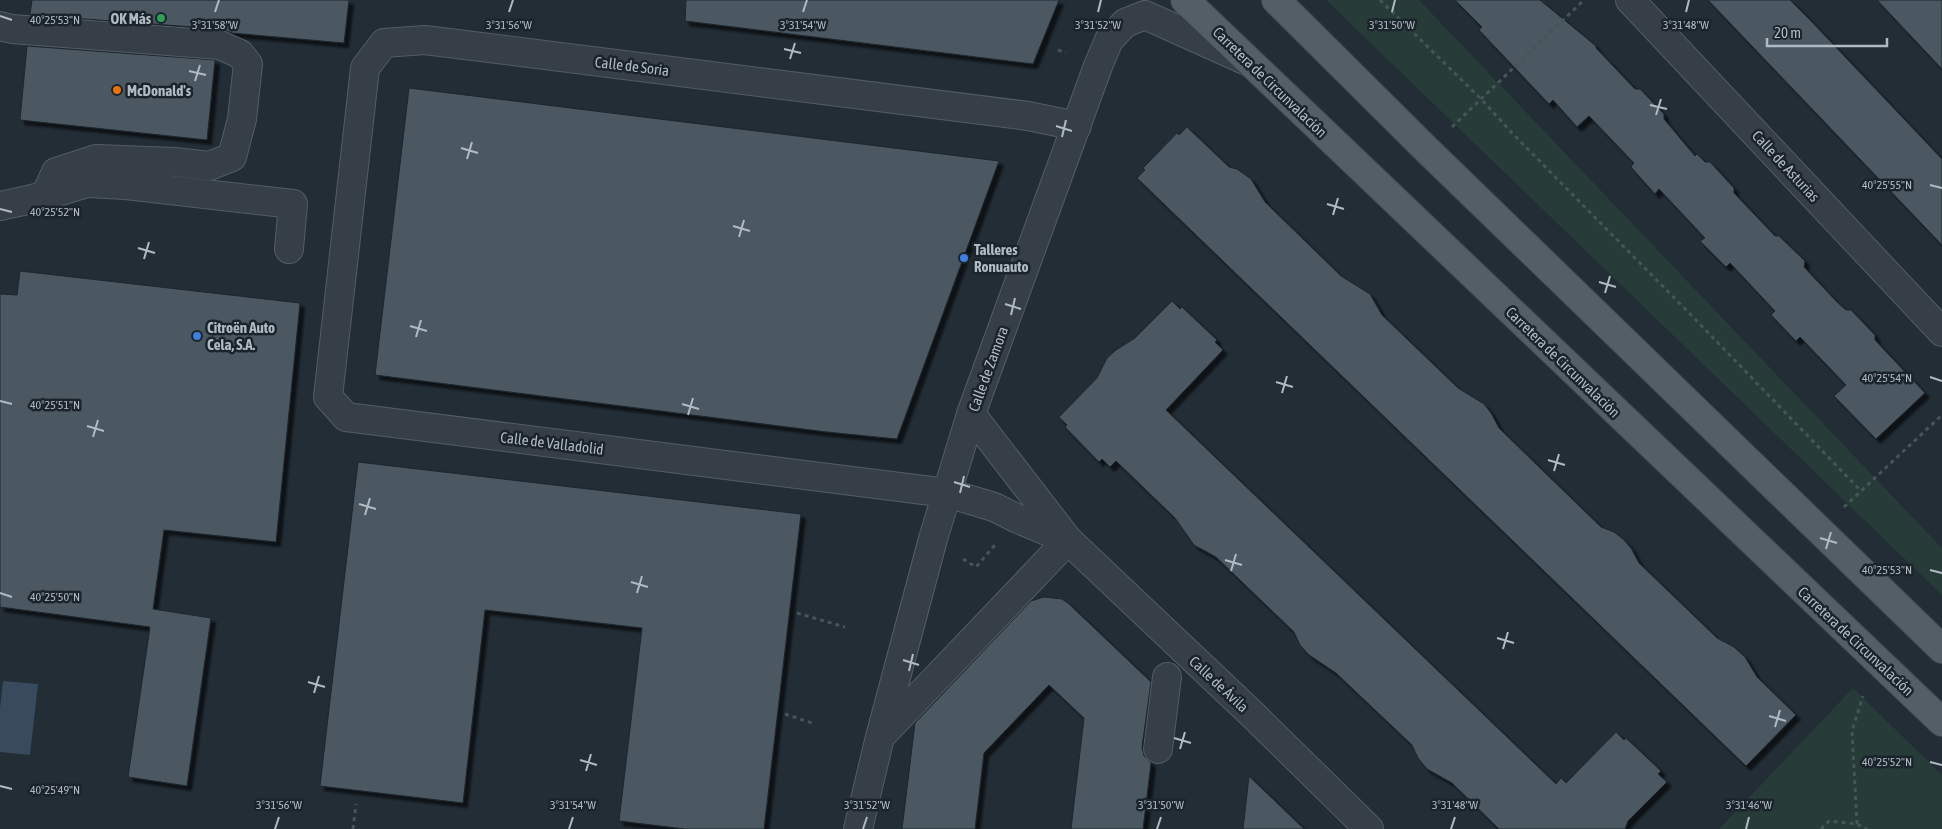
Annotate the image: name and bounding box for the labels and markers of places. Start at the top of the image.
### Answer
place label: OK Más [111,10,152,27]
marker: OK Más [155,12,167,24]
place label: McDonald's [127,82,192,99]
marker: McDonald's [111,84,123,96]
place label: Talleres Ronuauto [974,241,1029,275]
marker: Talleres Ronuauto [958,252,970,264]
place label: Citroën Auto Cela, S.A. [207,319,275,353]
marker: Citroën Auto Cela, S.A. [191,330,203,342]

